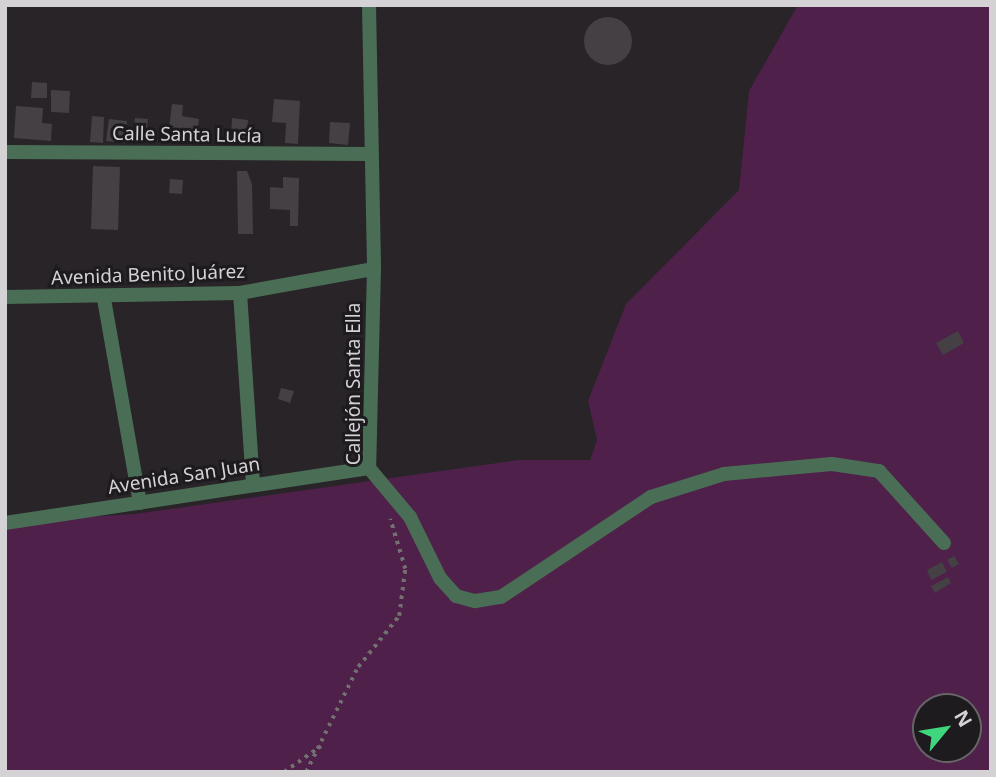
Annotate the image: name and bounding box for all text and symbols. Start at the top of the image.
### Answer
street label: Calle Santa Lucía [112,122,262,148]
street label: Avenida Benito Juárez [51,260,245,290]
street label: Callejón Santa Ella [343,303,365,465]
street label: Avenida San Juan [106,453,262,499]
north arrow [912,693,982,763]
text: N [948,705,979,732]

